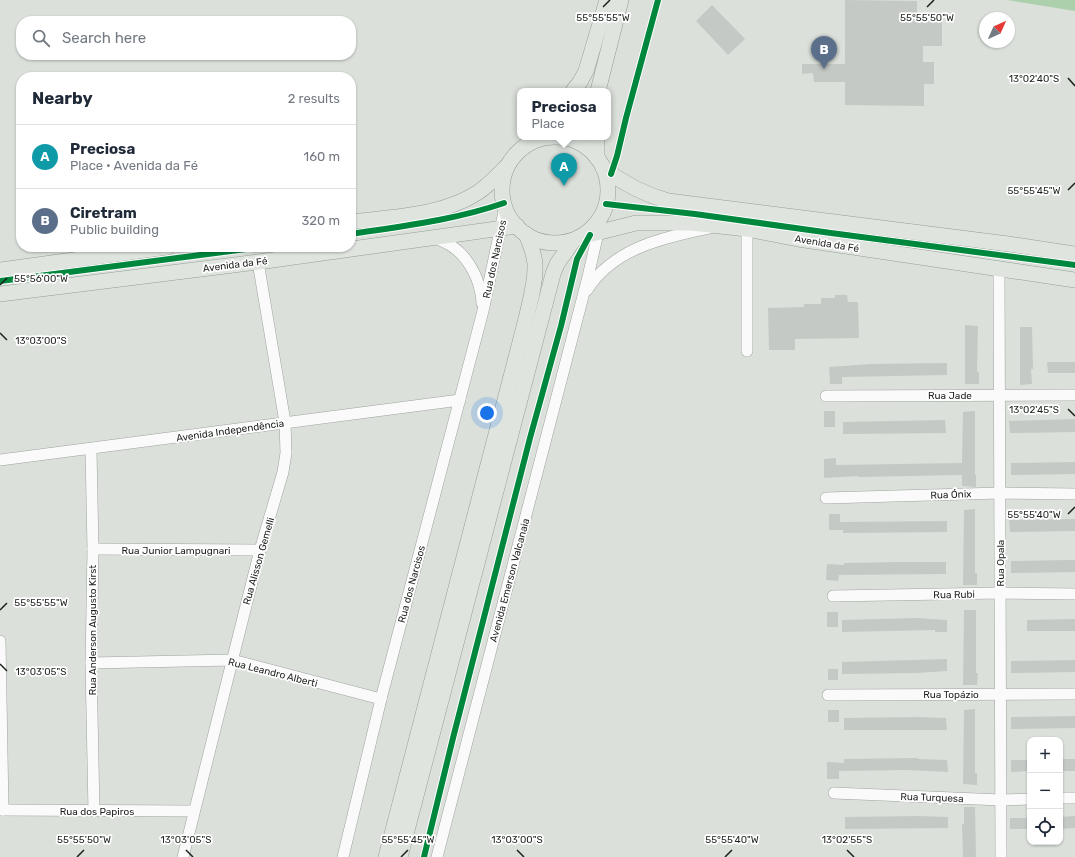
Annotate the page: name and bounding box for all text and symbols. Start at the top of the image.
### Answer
text: 55°55'55"W [576,12,630,24]
text: 55°55'50"W [900,12,954,24]
north arrow [979,12,1015,48]
search box [16,16,356,60]
icon: search [30,27,52,49]
text: Search here [62,29,146,47]
pin: B [811,36,837,69]
text: 13°02'40"S [1009,73,1059,85]
text: Nearby [32,88,93,108]
popup [517,88,611,140]
text: 2 results [288,91,340,106]
text: Preciosa [531,98,597,116]
text: Place [531,116,565,131]
text: Preciosa [70,140,135,158]
text: A [40,149,50,164]
text: 160 m [304,149,340,164]
pin: A [551,153,577,186]
text: Place · Avenida da Fé [70,158,198,173]
text: 55°55'45"W [1007,185,1061,197]
text: Ciretram [70,204,137,222]
text: B [40,213,50,228]
text: 320 m [302,213,340,228]
street label: Rua dos Narcisos [481,219,509,300]
text: Public building [70,222,159,237]
street label: Avenida da Fé [794,233,860,255]
street label: Avenida da Fé [202,255,268,275]
text: 55°56'00"W [14,273,68,285]
text: 13°03'00"S [15,335,67,347]
street label: Rua Jade [928,390,972,402]
your location [477,403,497,423]
text: 13°02'45"S [1009,404,1059,416]
street label: Avenida Independência [175,417,285,445]
street label: Rua Ónix [930,488,972,502]
text: 55°55'40"W [1007,509,1061,521]
street label: Rua Alisson Gemelli [241,516,277,606]
street label: Avenida Emerson Valcanaia [488,517,532,643]
street label: Rua Opala [995,540,1007,586]
street label: Rua dos Narcisos [396,544,428,624]
street label: Rua Junior Lampugnari [122,545,230,557]
street label: Rua Anderson Augusto Kirst [87,565,99,695]
street label: Rua Rubi [933,589,975,601]
text: 55°55'55"W [14,597,68,609]
street label: Rua Leandro Alberti [227,656,319,690]
text: 13°03'05"S [16,666,66,678]
street label: Rua Topázio [923,689,979,701]
map controls [1027,737,1063,845]
button: + [1027,737,1063,773]
button: − [1027,773,1063,809]
street label: Rua Turquesa [900,791,964,805]
street label: Rua dos Papiros [60,806,134,818]
button: locate [1027,809,1063,845]
text: 55°55'50"W [57,834,111,846]
text: 13°03'05"S [161,834,211,846]
text: 55°55'45"W [381,834,435,846]
text: 13°03'00"S [491,834,543,846]
text: 55°55'40"W [705,834,759,846]
text: 13°02'55"S [822,834,872,846]

